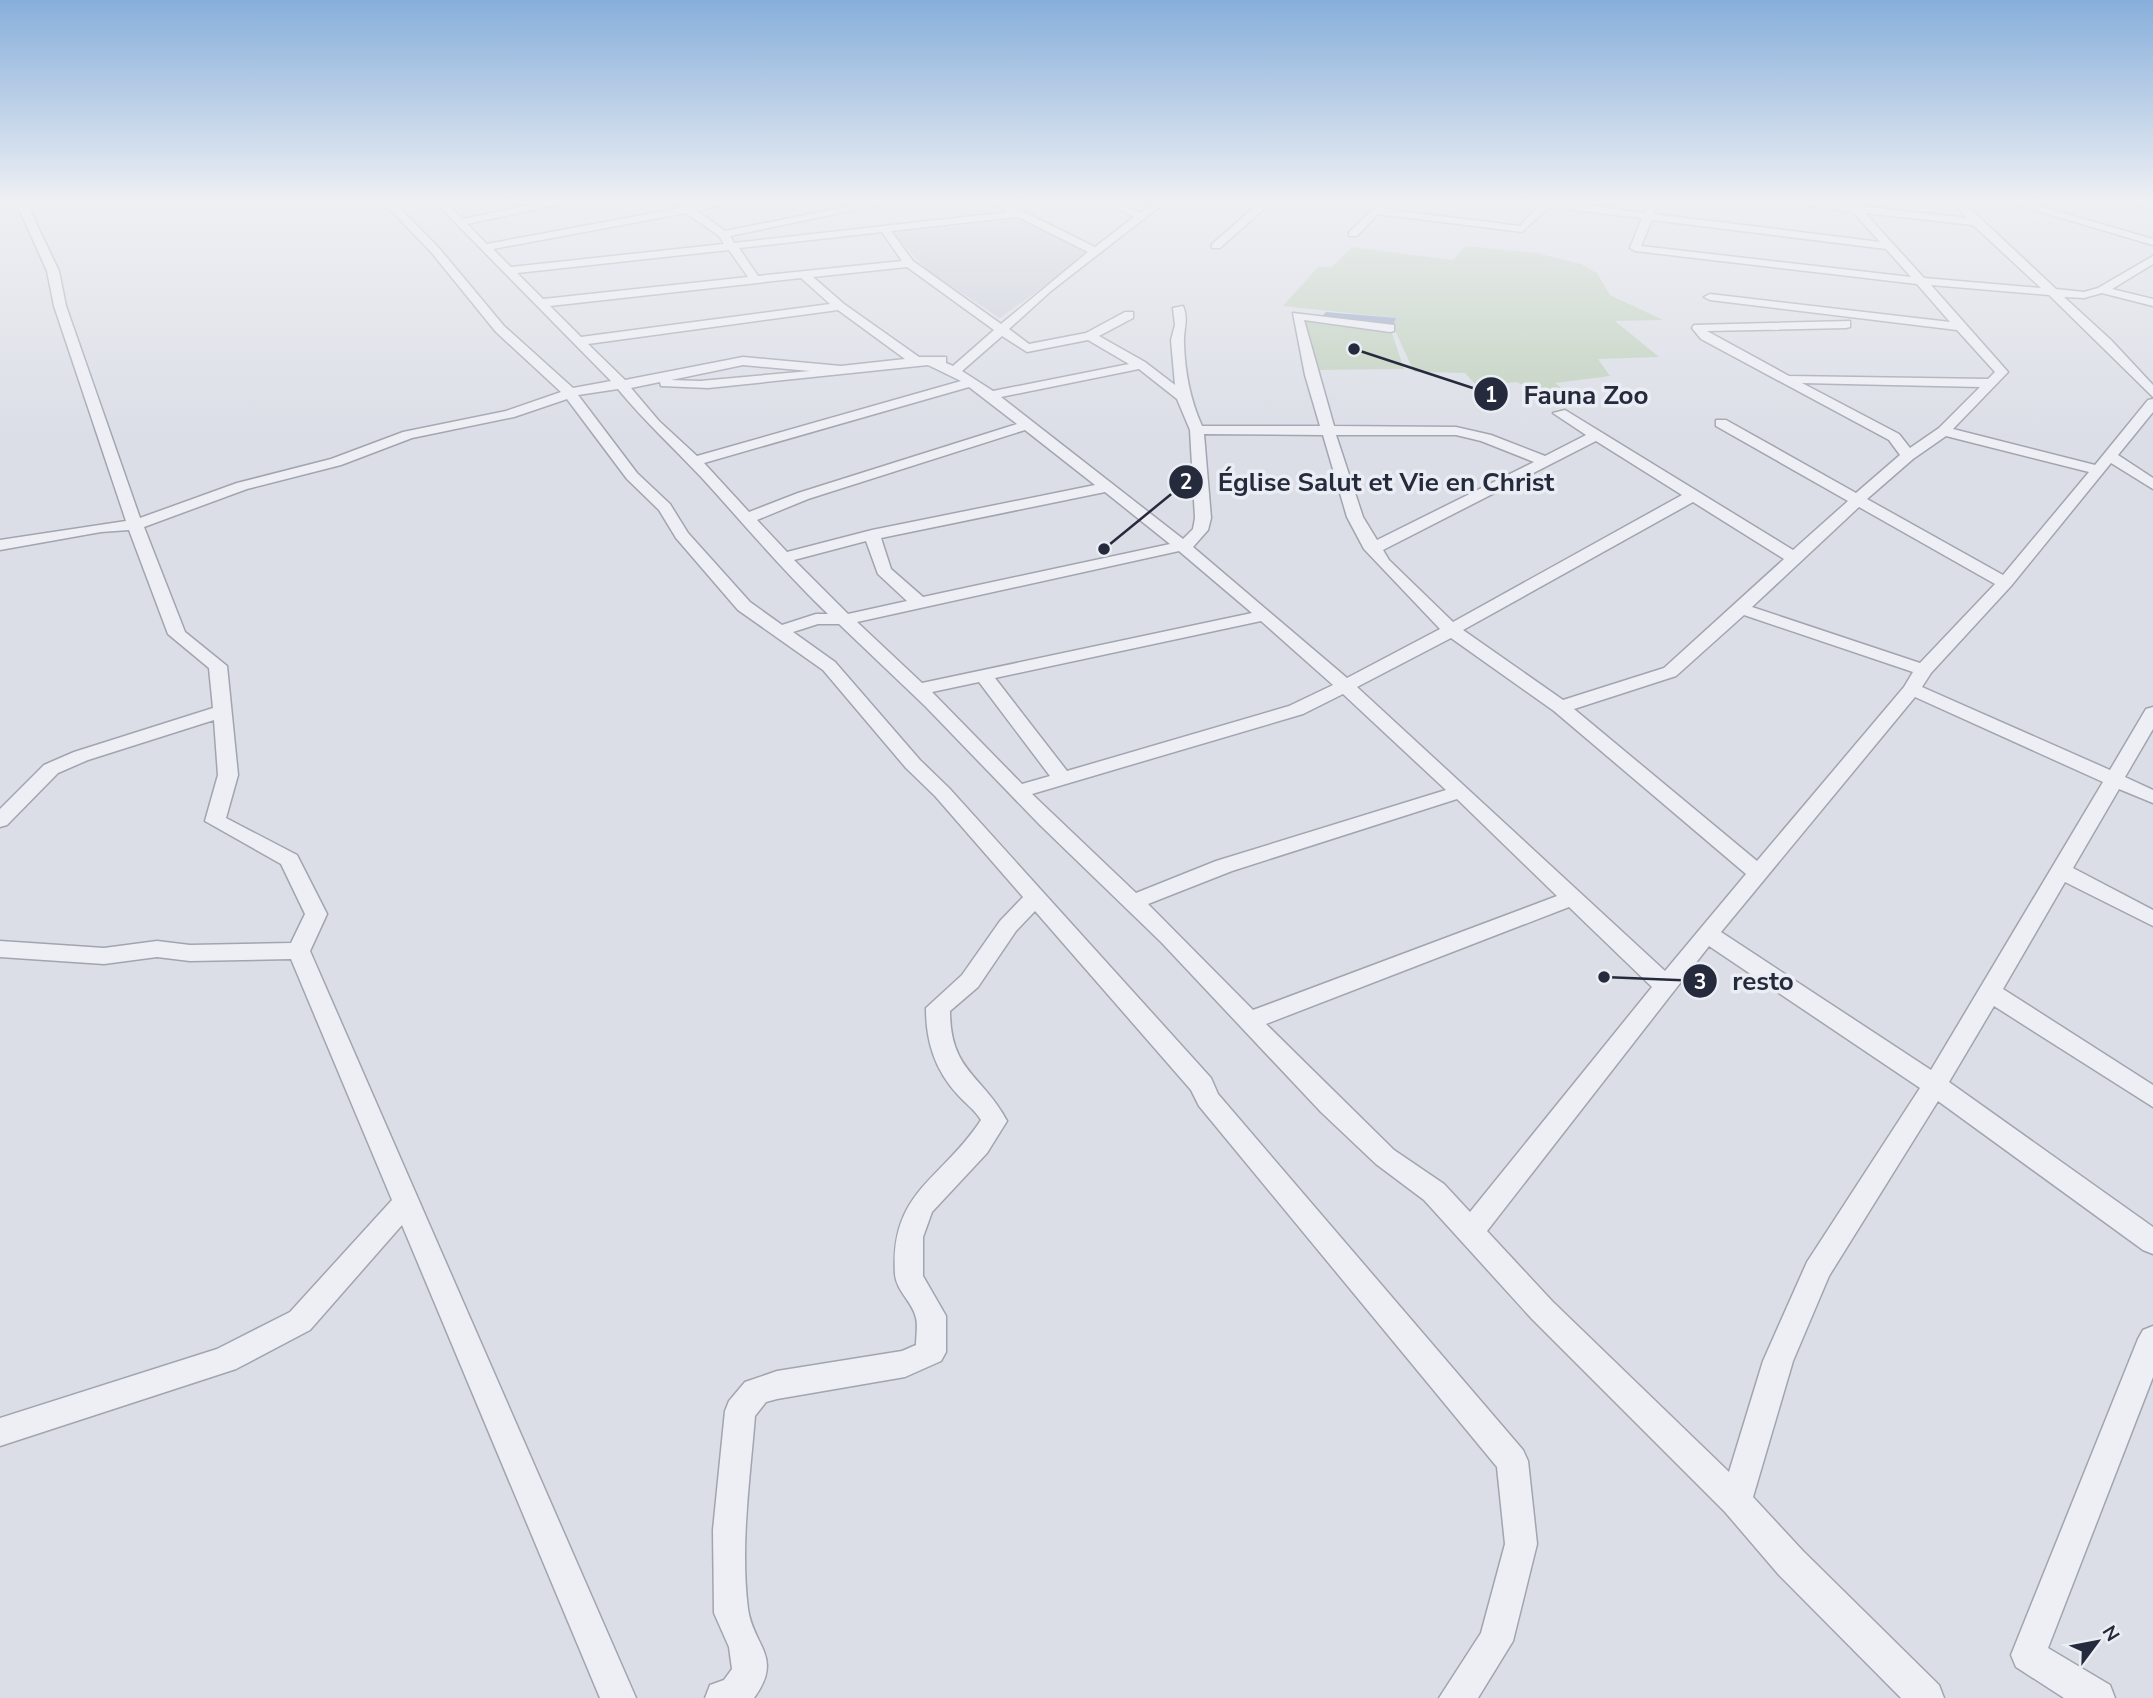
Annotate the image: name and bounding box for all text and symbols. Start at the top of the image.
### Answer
callout: Fauna Zoo [1474,371,1662,418]
text: Fauna Zoo [1523,378,1649,413]
text: 1 [1485,381,1497,409]
callout: Église Salut et Vie en Christ [1169,458,1569,505]
text: Église Salut et Vie en Christ [1218,465,1555,500]
text: 2 [1180,468,1192,496]
callout: resto [1683,958,1807,1005]
text: resto [1732,964,1794,999]
text: 3 [1694,968,1706,996]
north arrow [2062,1607,2132,1677]
text: N [2096,1621,2125,1646]

